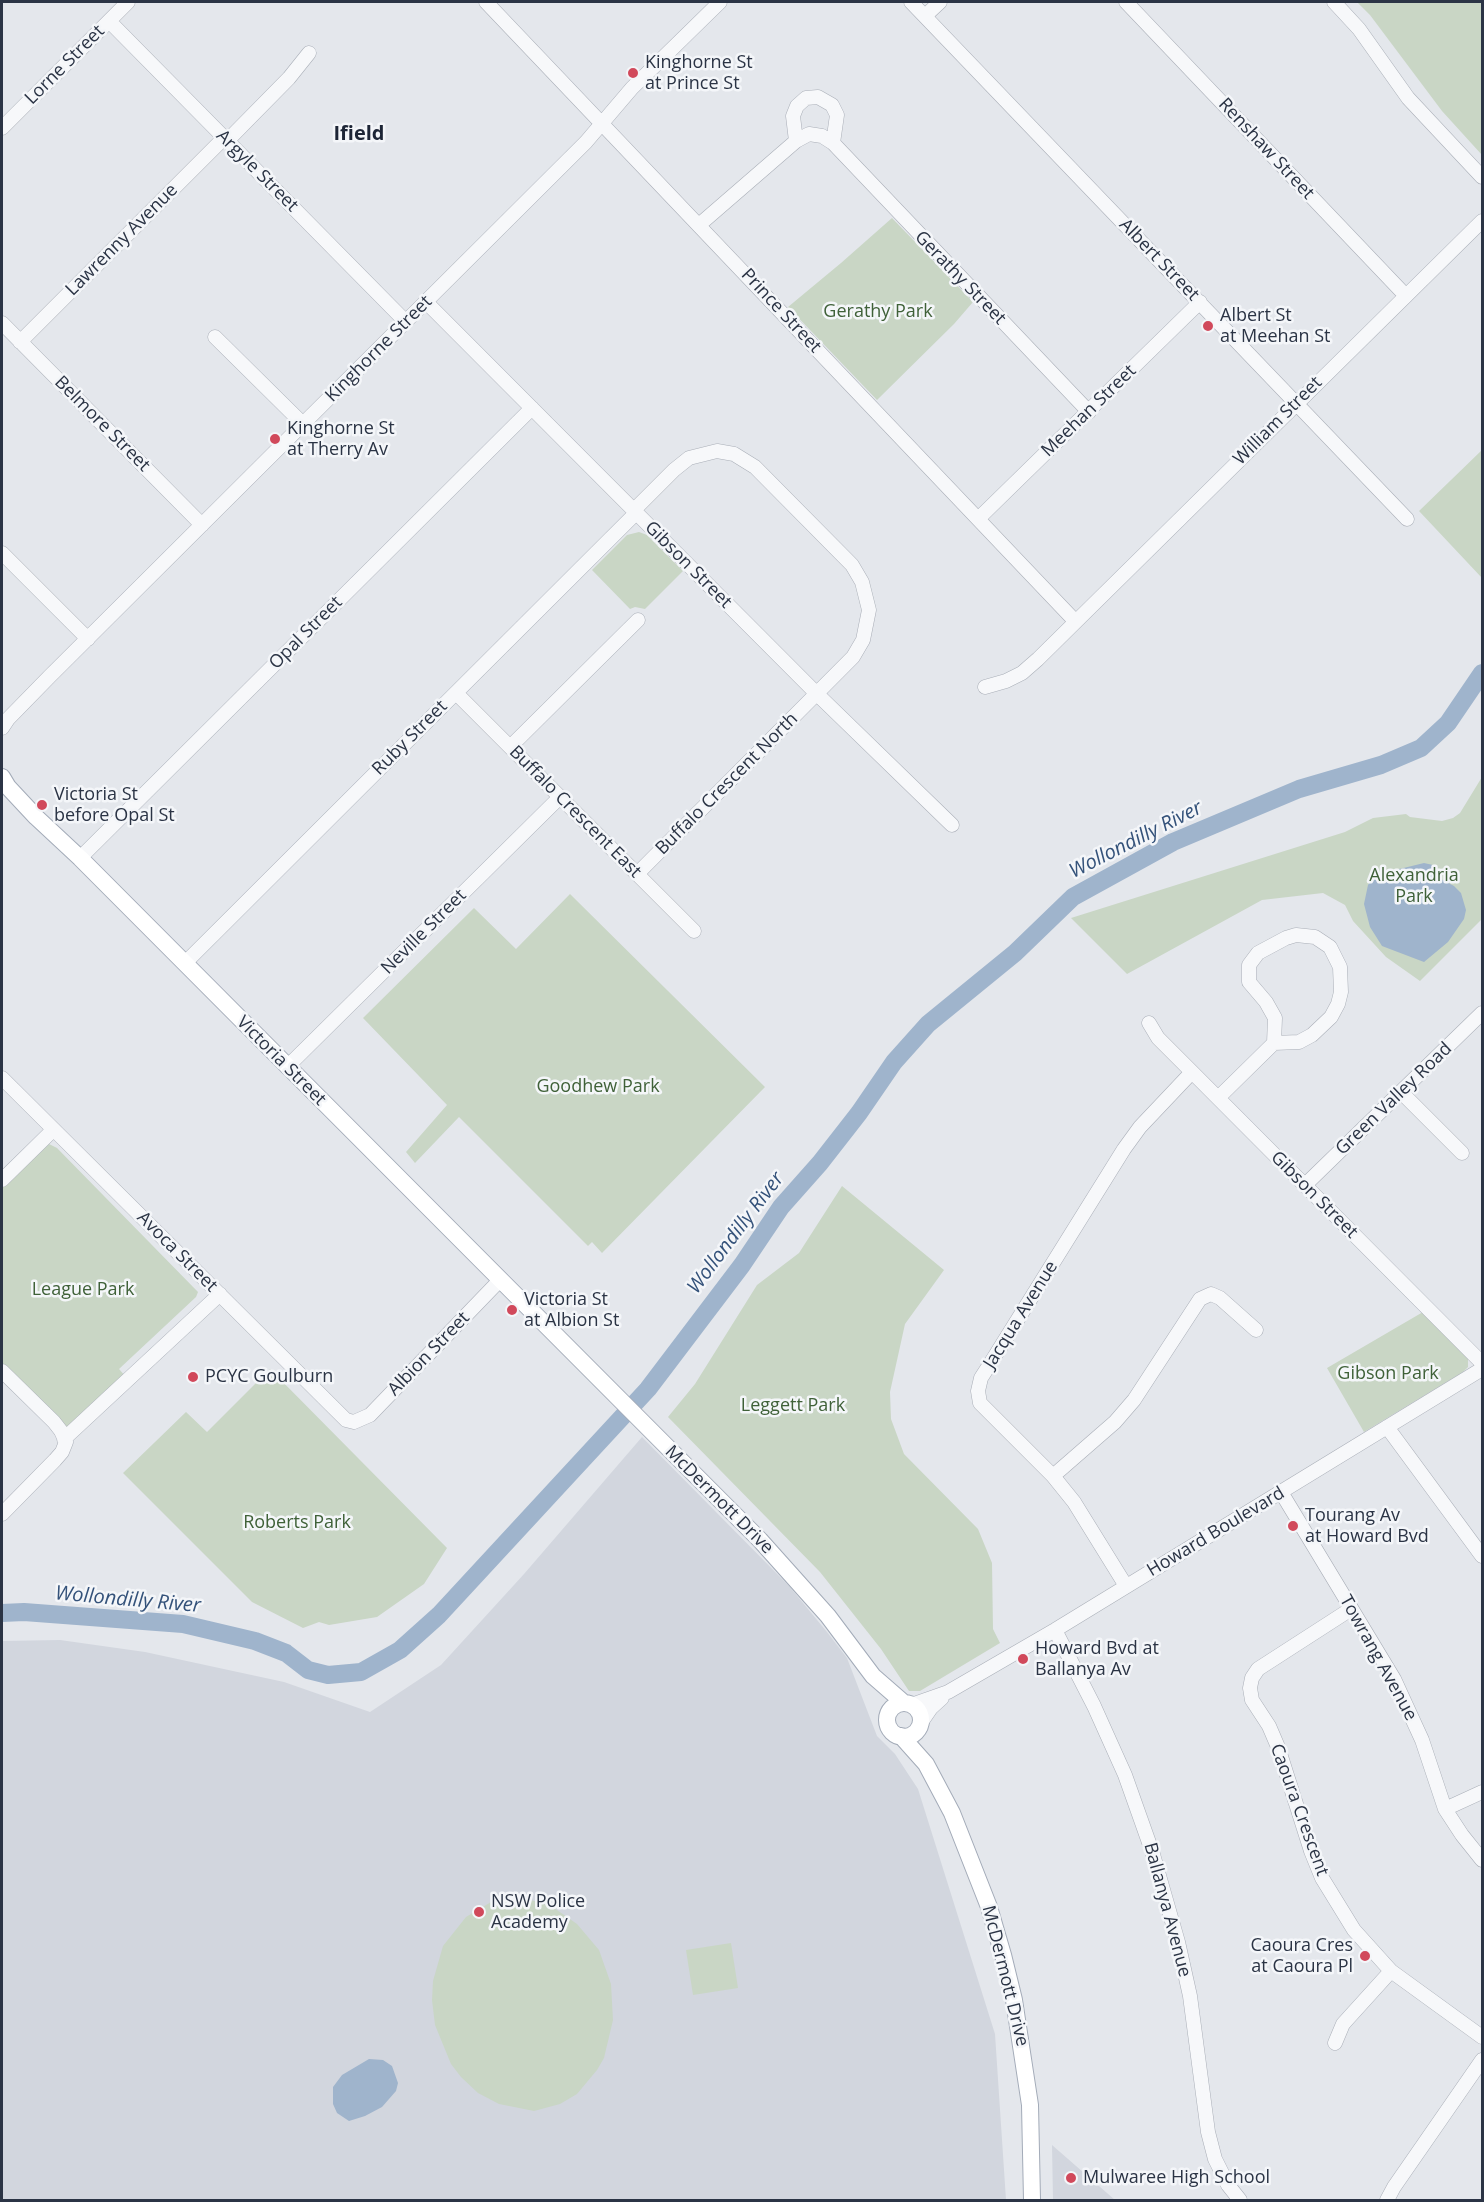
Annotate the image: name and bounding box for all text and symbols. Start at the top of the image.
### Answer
street label: Lorne Street [21,21,109,109]
place label: Kinghorne St at Prince St [645,52,753,94]
marker: Kinghorne St at Prince St [626,66,640,80]
street label: Renshaw Street [1214,94,1318,204]
district label: Ifield [333,122,385,146]
street label: Argyle Street [211,125,303,217]
street label: Lawrenny Avenue [62,180,182,300]
street label: Albert Street [1114,214,1204,306]
street label: Gerathy Street [910,227,1010,329]
street label: Prince Street [736,264,826,358]
street label: Kinghorne Street [321,291,437,407]
park label: Gerathy Park [823,301,933,323]
place label: Albert St at Meehan St [1220,305,1331,348]
marker: Albert St at Meehan St [1201,319,1215,333]
street label: Meehan Street [1037,360,1141,462]
street label: Belmore Street [50,372,154,476]
street label: William Street [1229,372,1327,470]
place label: Kinghorne St at Therry Av [287,418,395,460]
marker: Kinghorne St at Therry Av [268,432,282,446]
street label: Gibson Street [640,517,736,613]
street label: Opal Street [265,592,347,674]
street label: Ruby Street [368,696,452,780]
street label: Buffalo Crescent North [651,708,803,860]
street label: Buffalo Crescent East [504,741,646,883]
place label: Victoria St before Opal St [54,784,175,826]
water label: Wollondilly River [1066,796,1206,884]
marker: Victoria St before Opal St [35,798,49,812]
park label: Alexandria Park [1369,865,1459,908]
street label: Neville Street [377,885,471,979]
street label: Victoria Street [232,1012,330,1110]
street label: Green Valley Road [1331,1038,1457,1160]
park label: Goodhew Park [536,1076,660,1098]
street label: Gibson Street [1266,1147,1362,1243]
water label: Wollondilly River [683,1168,789,1298]
street label: Avoca Street [132,1207,222,1297]
street label: Jacqua Avenue [979,1257,1063,1373]
park label: League Park [32,1279,134,1301]
place label: Victoria St at Albion St [524,1289,619,1332]
marker: Victoria St at Albion St [505,1303,519,1317]
street label: Albion Street [384,1308,474,1400]
park label: Gibson Park [1337,1363,1439,1385]
place label: PCYC Goulburn [205,1366,333,1388]
marker: PCYC Goulburn [186,1370,200,1384]
park label: Leggett Park [741,1395,845,1417]
street label: McDermott Drive [660,1441,778,1559]
street label: Howard Boulevard [1143,1482,1289,1582]
place label: Tourang Av at Howard Bvd [1305,1505,1429,1547]
park label: Roberts Park [243,1512,351,1534]
marker: Tourang Av at Howard Bvd [1286,1519,1300,1533]
water label: Wollondilly River [54,1582,202,1618]
street label: Towrang Avenue [1335,1591,1421,1725]
place label: Howard Bvd at Ballanya Av [1035,1638,1159,1680]
marker: Howard Bvd at Ballanya Av [1016,1652,1030,1666]
street label: Caoura Crescent [1265,1741,1333,1879]
street label: Ballanya Avenue [1139,1840,1195,1980]
place label: NSW Police Academy [491,1891,585,1934]
street label: McDermott Drive [977,1903,1033,2049]
marker: NSW Police Academy [472,1905,486,1919]
place label: Caoura Cres at Caoura Pl [1250,1935,1353,1978]
marker: Caoura Cres at Caoura Pl [1358,1949,1372,1963]
place label: Mulwaree High School [1083,2167,1270,2189]
marker: Mulwaree High School [1064,2171,1078,2185]

